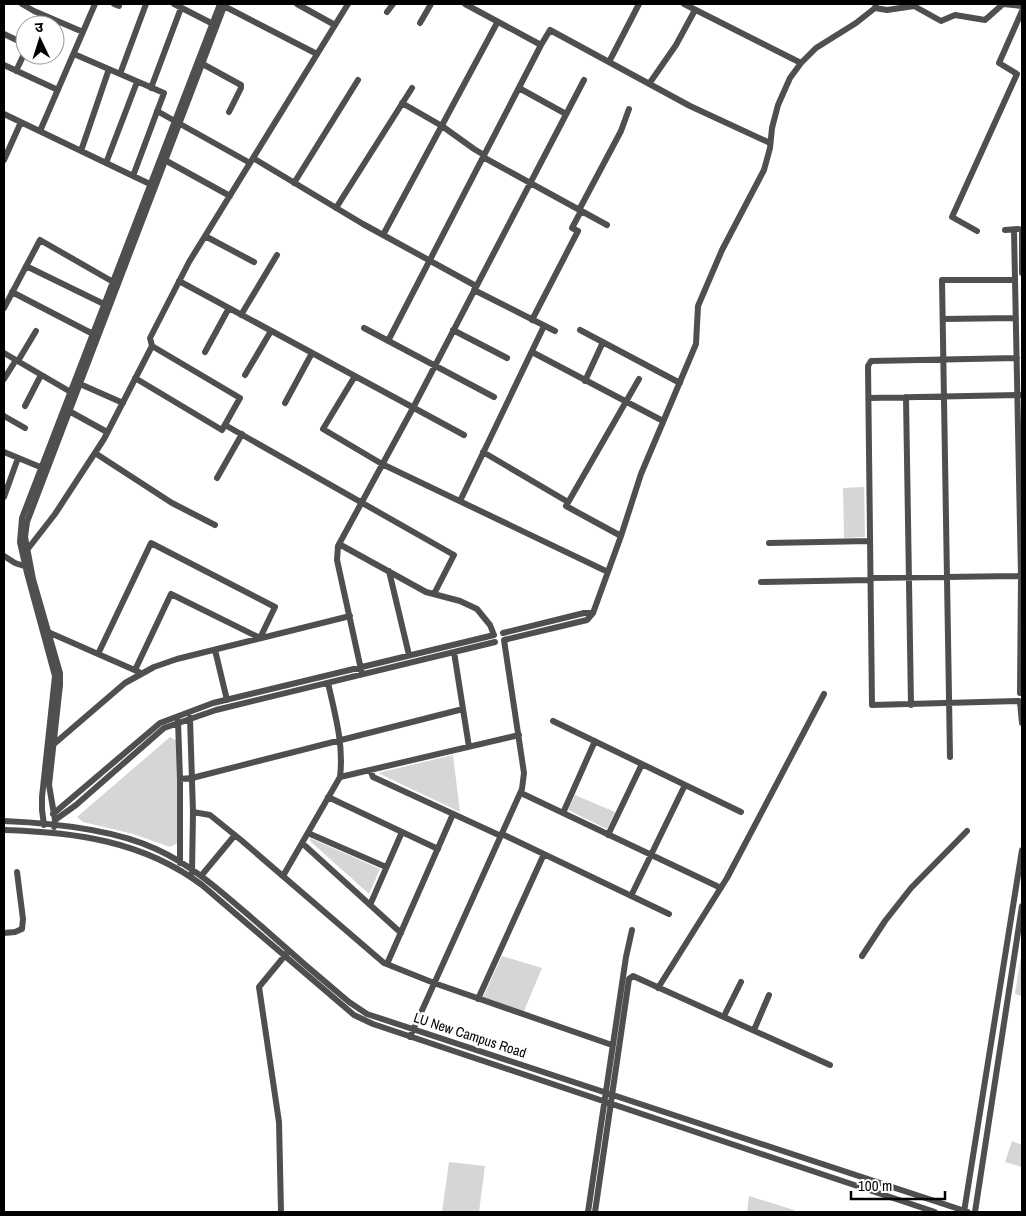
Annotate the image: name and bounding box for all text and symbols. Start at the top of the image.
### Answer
north arrow [15,15,65,65]
text: उ [34,18,45,36]
street label: LU New Campus Road [411,1008,529,1062]
scale bar [851,1168,945,1200]
text: 100 m [858,1175,892,1196]

